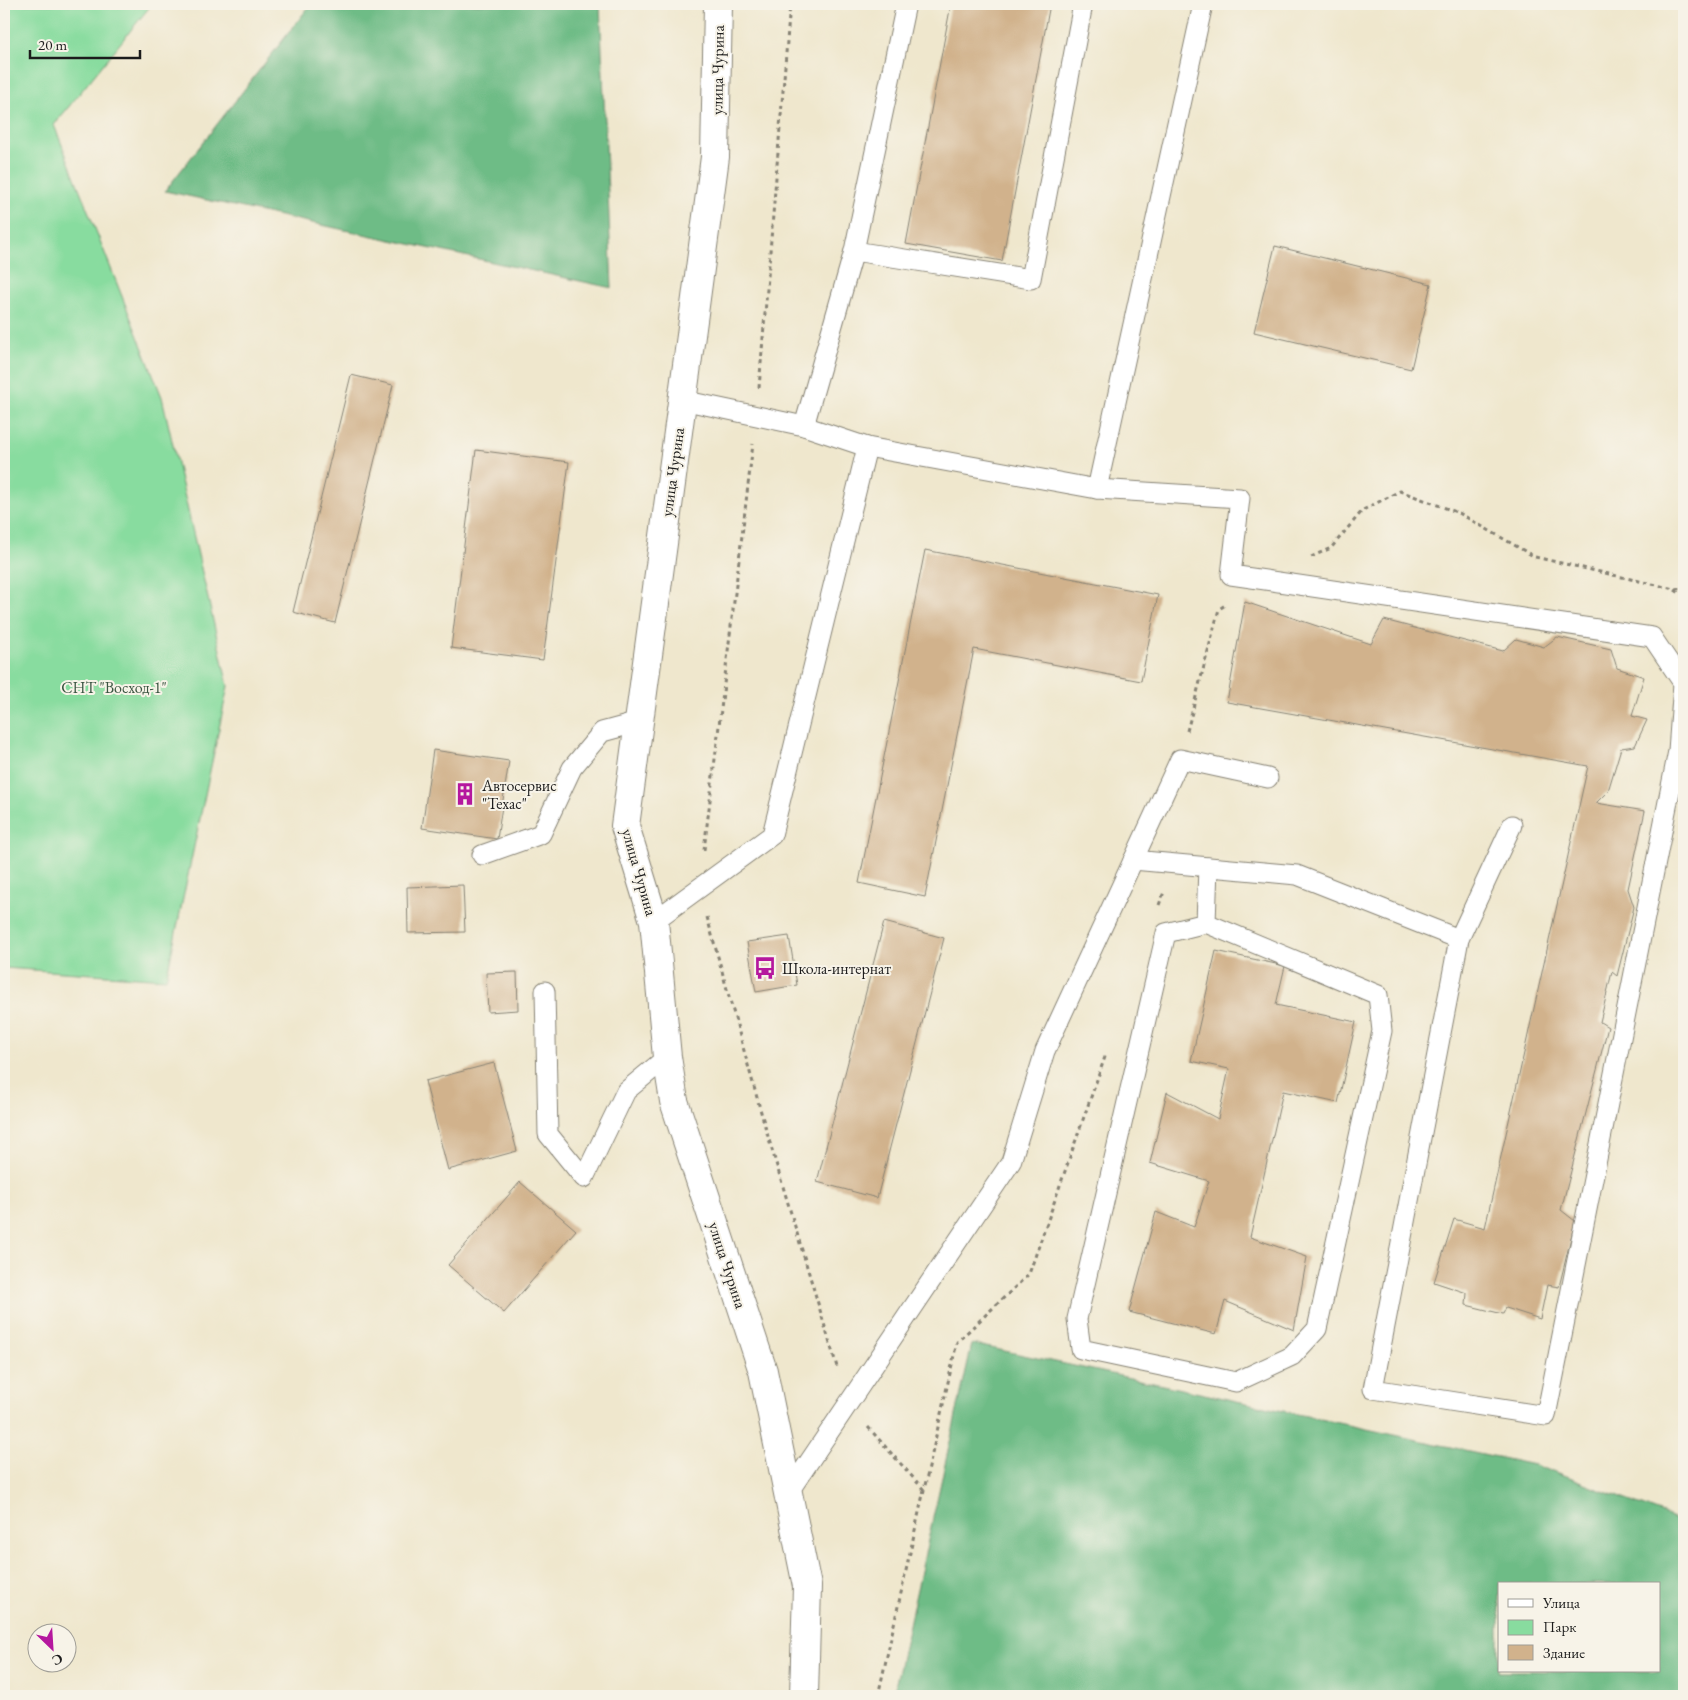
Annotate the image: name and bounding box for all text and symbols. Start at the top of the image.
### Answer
street label: улица Чурина [706,24,729,115]
scale bar [30,28,140,60]
text: 20 m [38,35,67,54]
street label: улица Чурина [656,425,689,518]
park label: СНТ "Восход-1" [61,677,167,698]
place label: Автосервис "Техас" [481,775,557,814]
building icon: Автосервис "Техас" [452,781,478,807]
street label: улица Чурина [617,826,662,919]
bus stop icon: Школа-интернат [752,955,778,981]
place label: Школа-интернат [782,958,891,979]
street label: улица Чурина [704,1219,752,1312]
legend [1498,1582,1660,1672]
text: Улица [1542,1593,1580,1612]
text: Парк [1543,1617,1576,1636]
north arrow [28,1622,78,1672]
text: Здание [1543,1643,1585,1662]
text: С [49,1650,66,1670]

